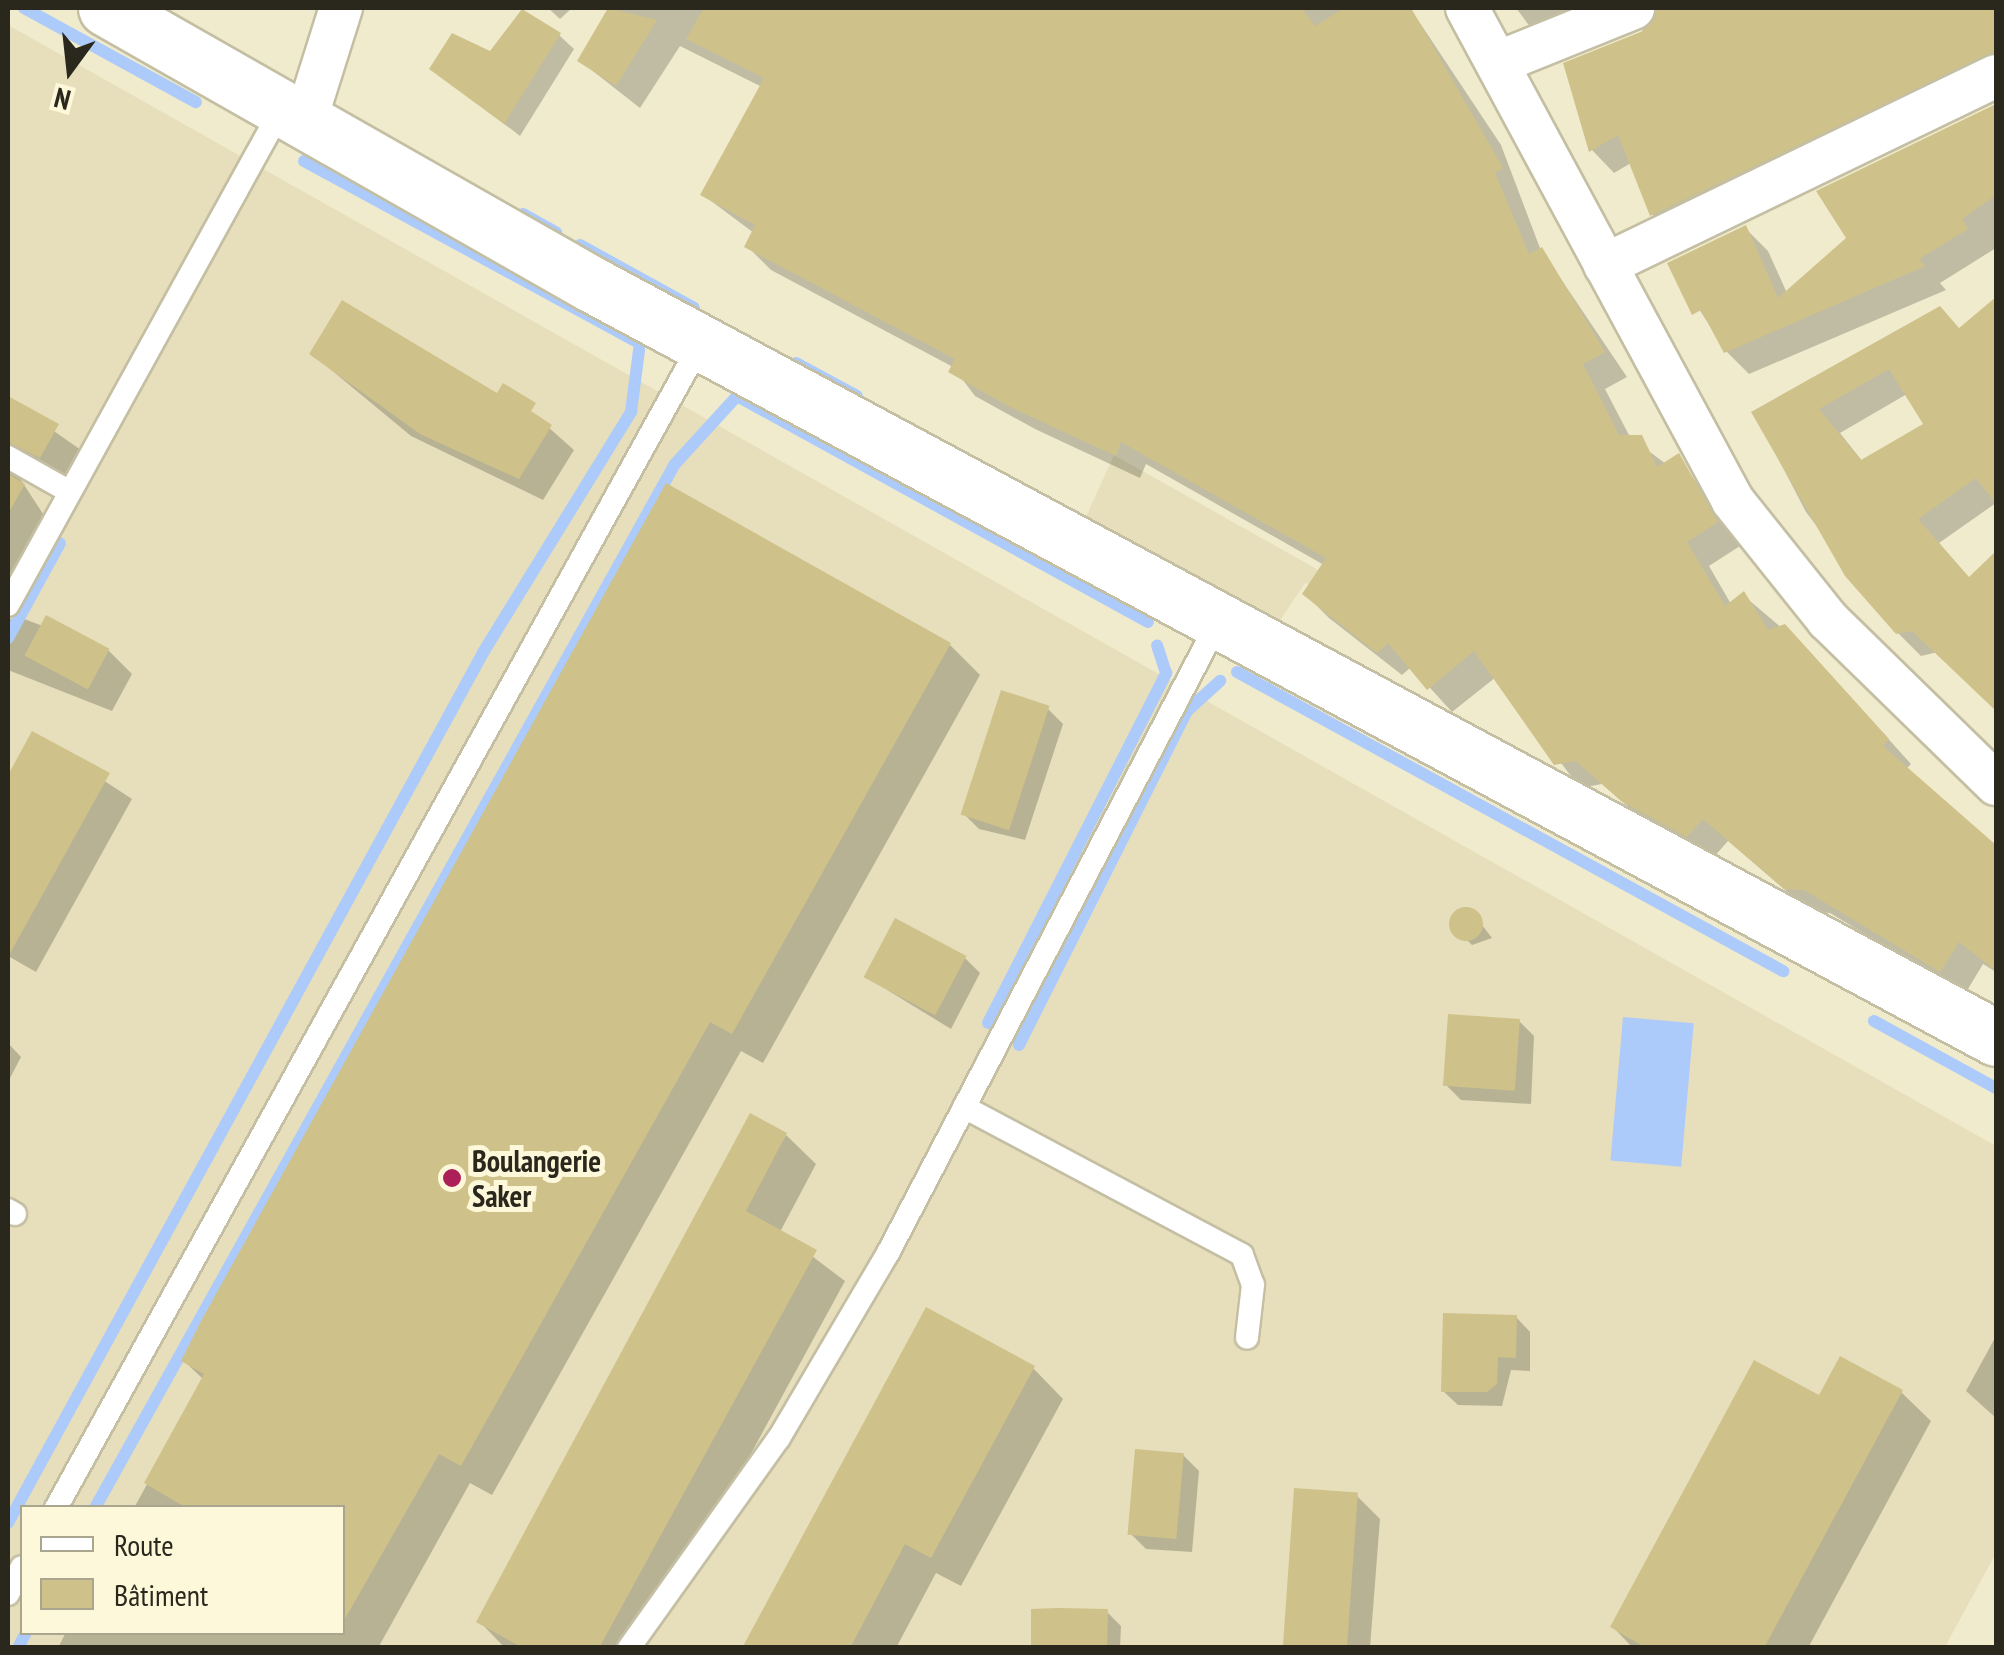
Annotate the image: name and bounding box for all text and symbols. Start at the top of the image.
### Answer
north arrow [20,20,120,120]
text: N [50,80,74,119]
place label: Boulangerie Saker [472,1143,601,1214]
marker: Boulangerie Saker [441,1167,463,1189]
legend [20,1505,345,1635]
text: Route [114,1525,174,1564]
text: Bâtiment [114,1575,208,1614]

